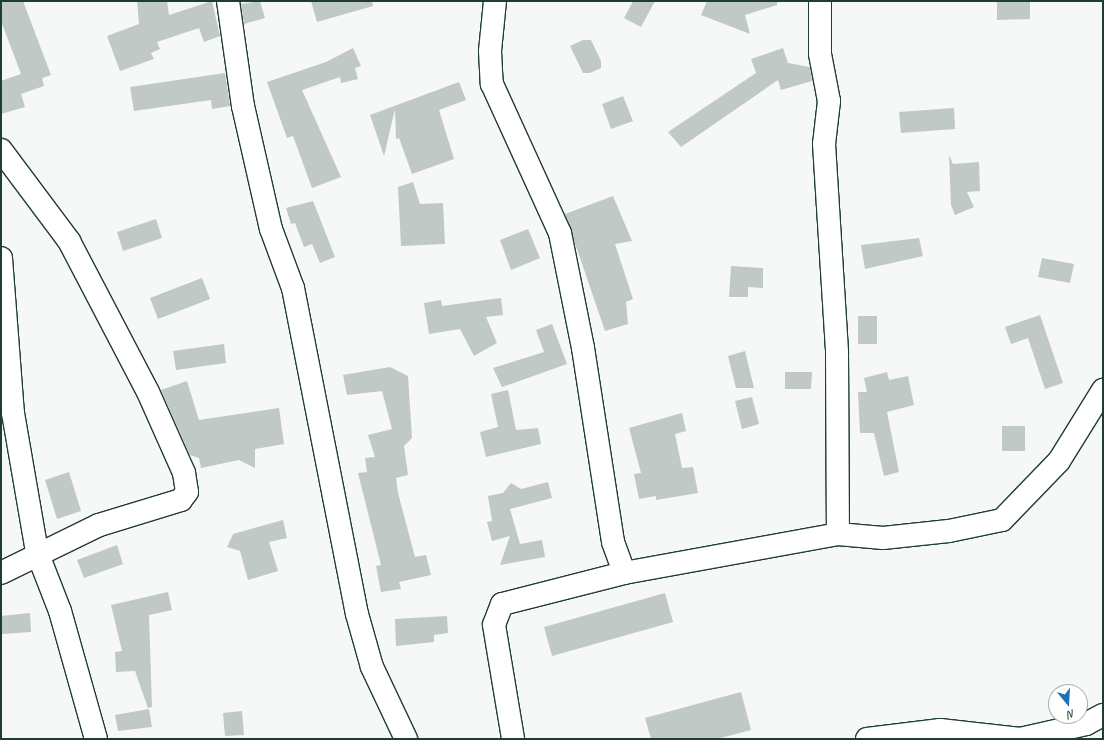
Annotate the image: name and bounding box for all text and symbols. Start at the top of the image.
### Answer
north arrow [1048,684,1088,724]
text: N [1066,707,1077,722]

